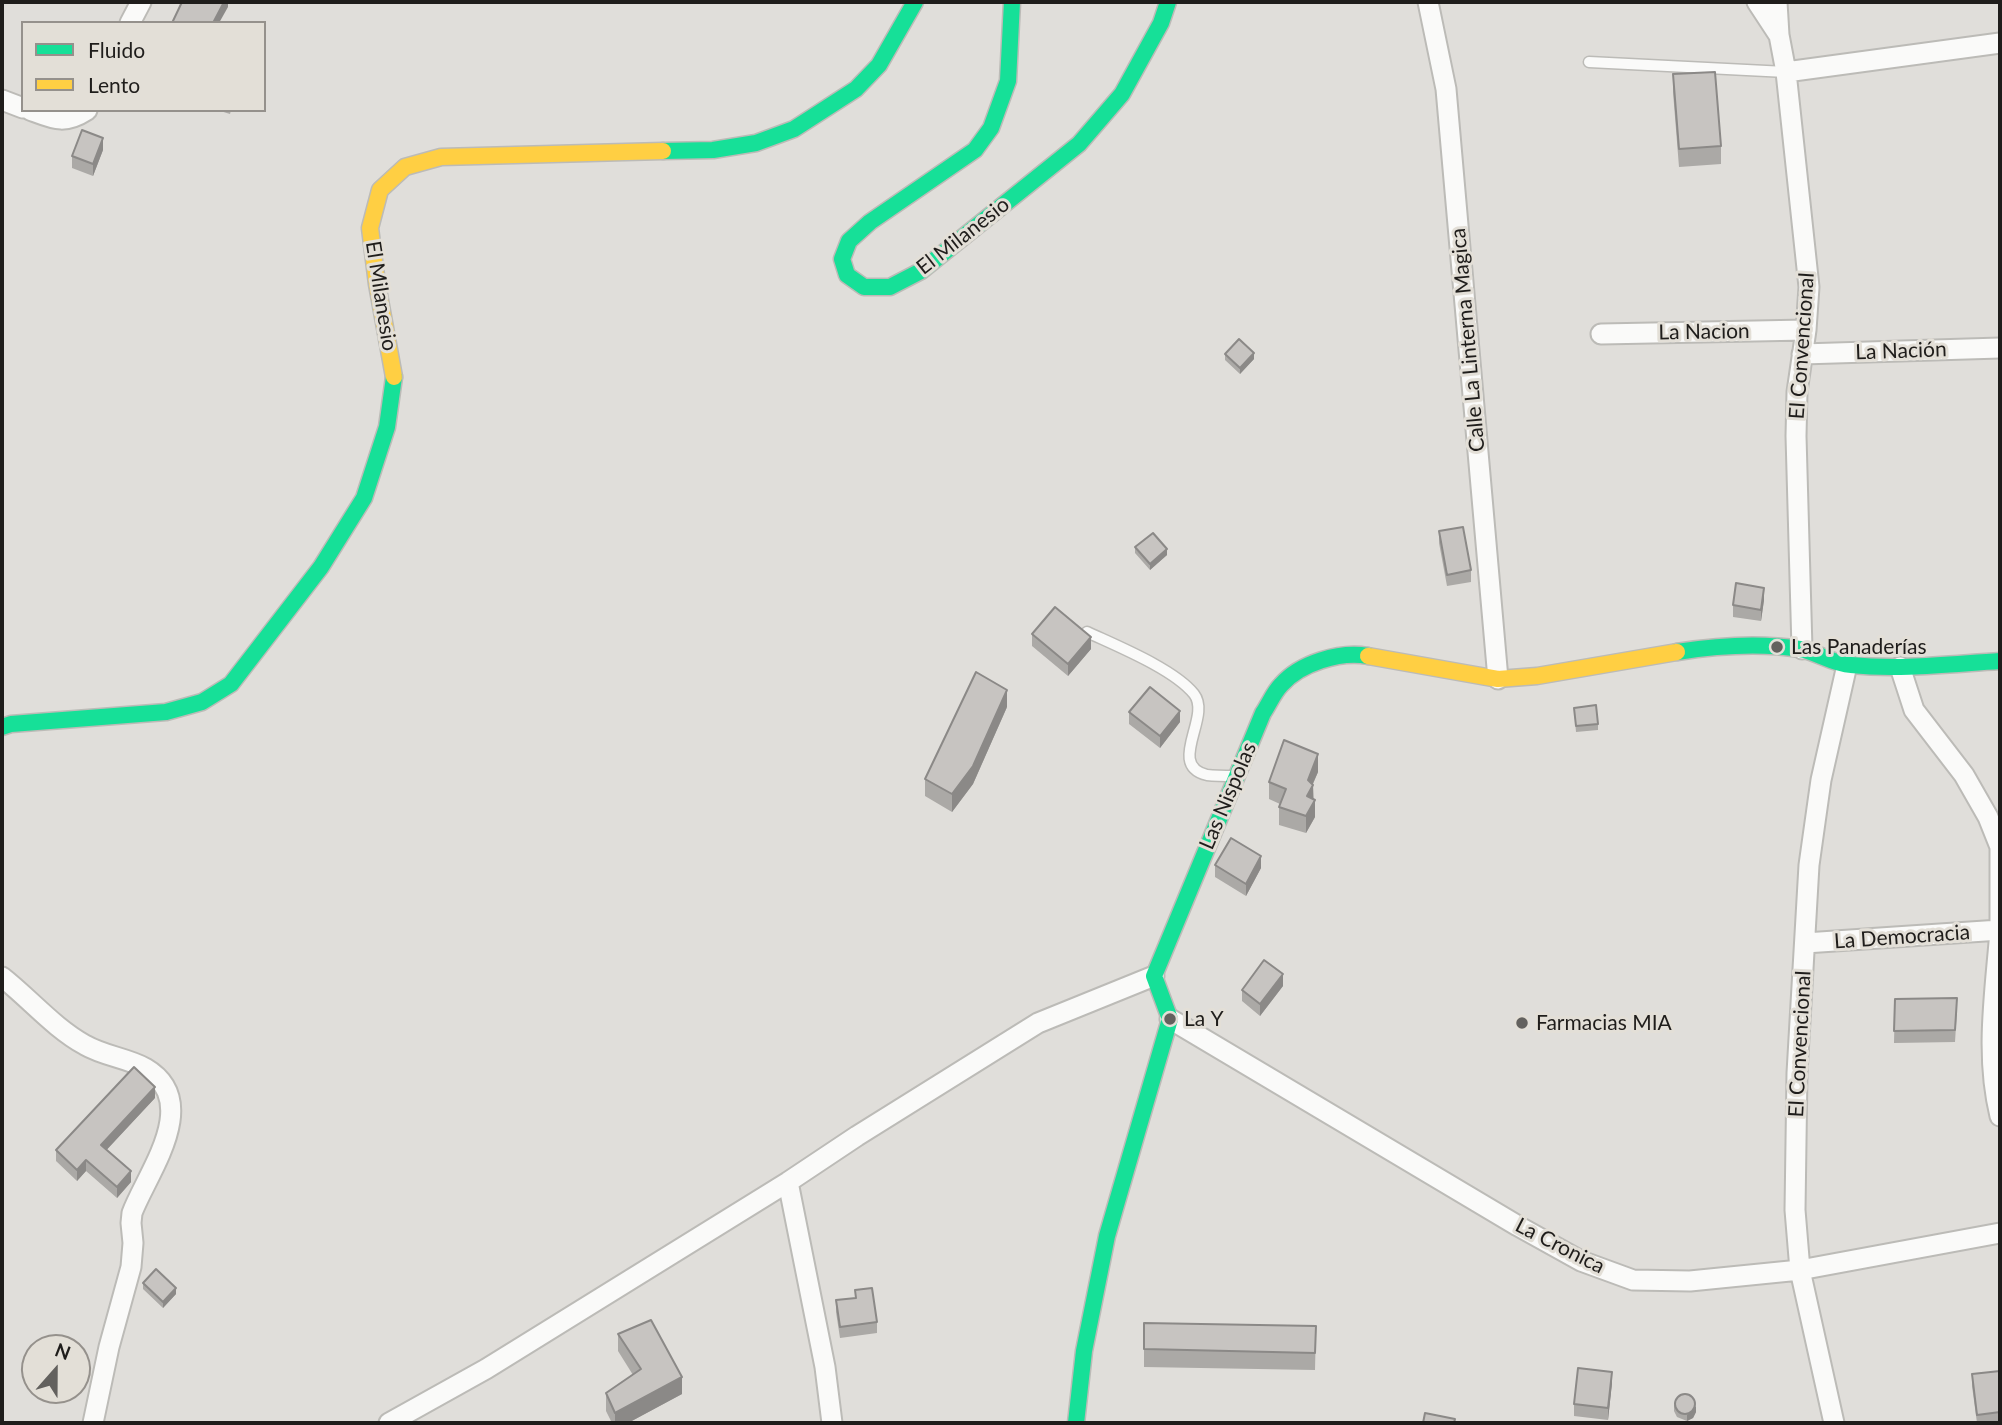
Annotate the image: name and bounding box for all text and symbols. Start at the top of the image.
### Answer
legend [21,21,266,112]
text: Fluido [88,37,145,62]
text: Lento [88,72,140,97]
street label: El Milanesio [912,192,1014,280]
street label: Calle La Linterna Magica [1446,227,1490,453]
street label: El Milanesio [360,239,402,353]
street label: El Convencional [1784,272,1820,420]
street label: La Nacion [1658,319,1750,345]
street label: La Nación [1855,337,1947,365]
place label: Las Panaderías [1791,634,1927,660]
marker: Las Panaderías [1769,639,1785,655]
street label: Las Nispolas [1194,739,1262,853]
street label: La Democracia [1833,920,1971,954]
street label: El Convencional [1784,970,1816,1118]
place label: La Y [1184,1006,1224,1032]
place label: Farmacias MIA [1536,1010,1672,1036]
marker: La Y [1162,1011,1178,1027]
marker: Farmacias MIA [1514,1015,1530,1031]
street label: La Cronica [1511,1213,1609,1279]
north arrow [21,1334,91,1404]
text: N [52,1337,74,1364]

